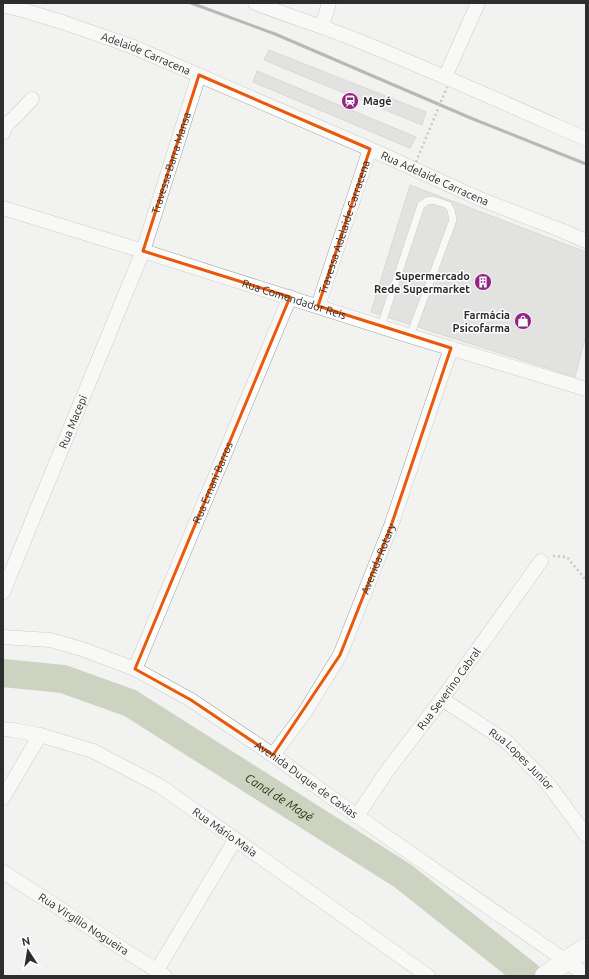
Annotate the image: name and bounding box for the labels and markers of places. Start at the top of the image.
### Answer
station icon: Magé [340,91,360,111]
place label: Magé [363,95,392,107]
place label: Supermercado Rede Supermarket [374,270,470,295]
building icon: Supermercado Rede Supermarket [473,272,493,292]
place label: Farmácia Psicofarma [453,309,510,334]
shop icon: Farmácia Psicofarma [513,311,533,331]

